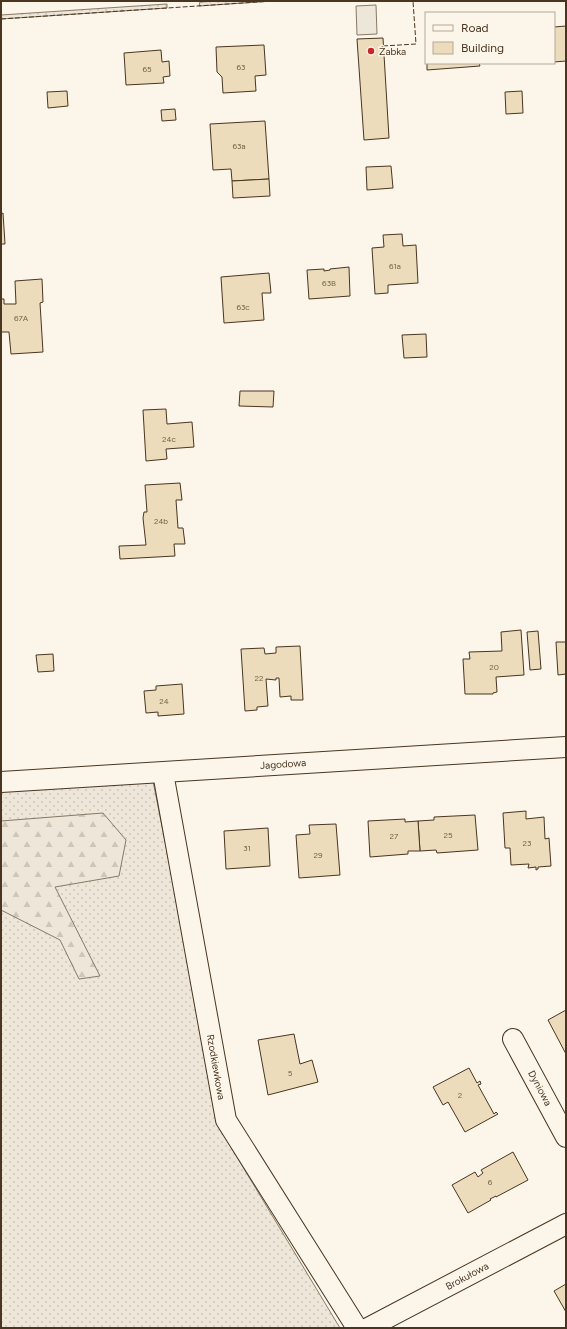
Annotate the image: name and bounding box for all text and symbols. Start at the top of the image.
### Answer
legend [425,12,555,64]
text: Road [461,21,489,35]
text: Building [461,41,504,55]
place label: Żabka [379,45,406,58]
marker: Żabka [366,46,376,56]
house number: 63 [237,62,245,72]
house number: 65 [142,64,152,74]
house number: 63a [233,141,245,151]
house number: 61a [389,261,401,271]
house number: 63B [322,278,336,288]
house number: 63c [236,302,250,312]
house number: 67A [14,313,29,323]
house number: 24c [162,434,177,444]
house number: 24b [154,516,168,526]
house number: 20 [489,662,499,672]
house number: 22 [255,673,263,683]
house number: 24 [159,696,169,706]
street label: Jagodowa [259,756,307,772]
house number: 25 [443,830,453,840]
house number: 27 [390,831,399,841]
house number: 23 [523,838,531,848]
house number: 31 [243,843,251,853]
house number: 29 [314,850,323,860]
street label: Rzodkiewkowa [204,1033,228,1101]
house number: 5 [288,1068,293,1078]
street label: Dyniowa [525,1068,555,1108]
house number: 2 [458,1090,462,1100]
house number: 6 [488,1177,493,1187]
street label: Brokułowa [443,1259,491,1293]

